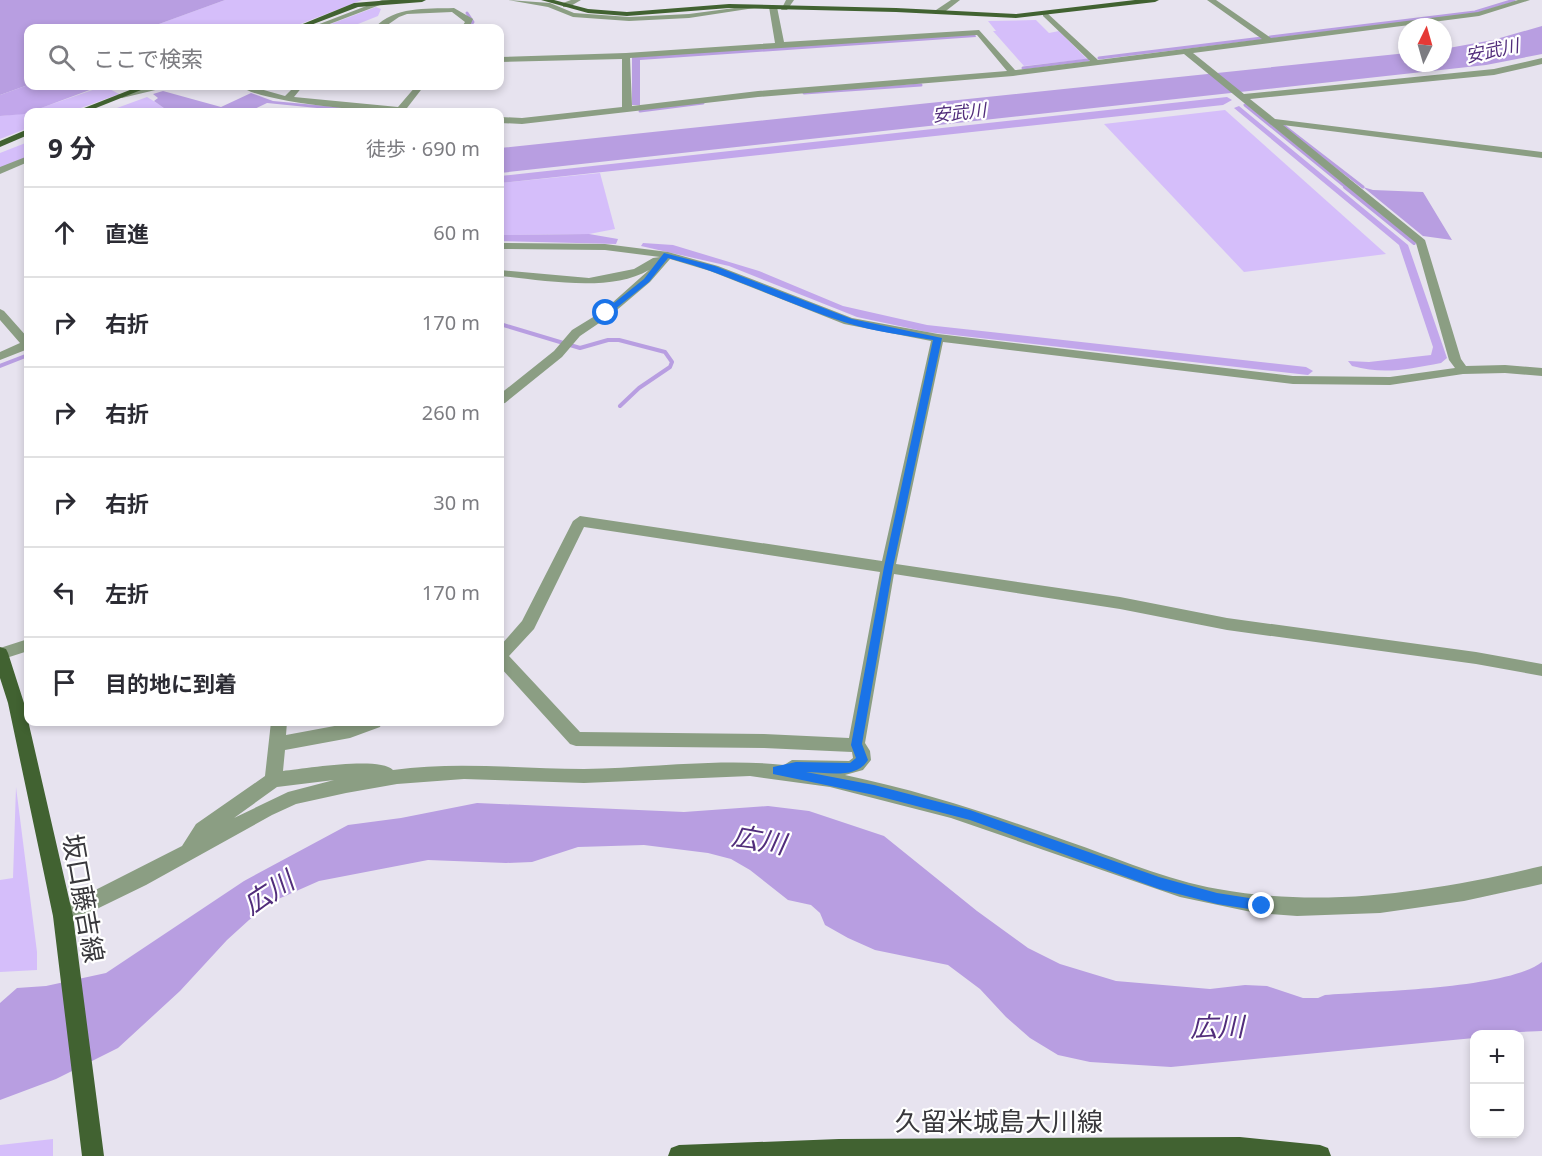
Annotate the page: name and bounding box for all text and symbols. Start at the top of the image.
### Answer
north arrow [1398,18,1452,72]
search box [24,24,504,90]
water label: 安武川 [1463,32,1523,67]
icon: search [45,41,78,74]
text: ここで検索 [93,43,203,73]
water label: 安武川 [931,97,989,127]
text: 9 分 [48,130,96,166]
text: 徒歩 · 690 m [366,135,480,162]
icon: ahead [48,216,81,249]
text: 直進 [105,218,149,248]
text: 60 m [433,219,480,246]
route start [592,299,618,325]
icon: right [48,306,81,339]
text: 右折 [105,308,149,338]
text: 170 m [422,309,480,336]
icon: right [48,396,81,429]
text: 右折 [105,398,149,428]
text: 260 m [422,399,480,426]
icon: right [48,486,81,519]
text: 右折 [105,488,149,518]
text: 30 m [433,489,480,516]
icon: left [48,576,81,609]
text: 左折 [105,578,149,608]
text: 170 m [422,579,480,606]
icon: arrive [48,666,81,699]
text: 目的地に到着 [105,668,237,698]
water label: 広川 [729,816,792,862]
street label: 坂口藤吉線 [55,831,113,965]
water label: 広川 [235,860,303,922]
route end [1248,892,1274,918]
water label: 広川 [1190,1007,1247,1045]
map controls [1470,1030,1524,1138]
button: + [1470,1030,1524,1084]
button: − [1470,1084,1524,1138]
street label: 久留米城島大川線 [895,1103,1103,1139]

